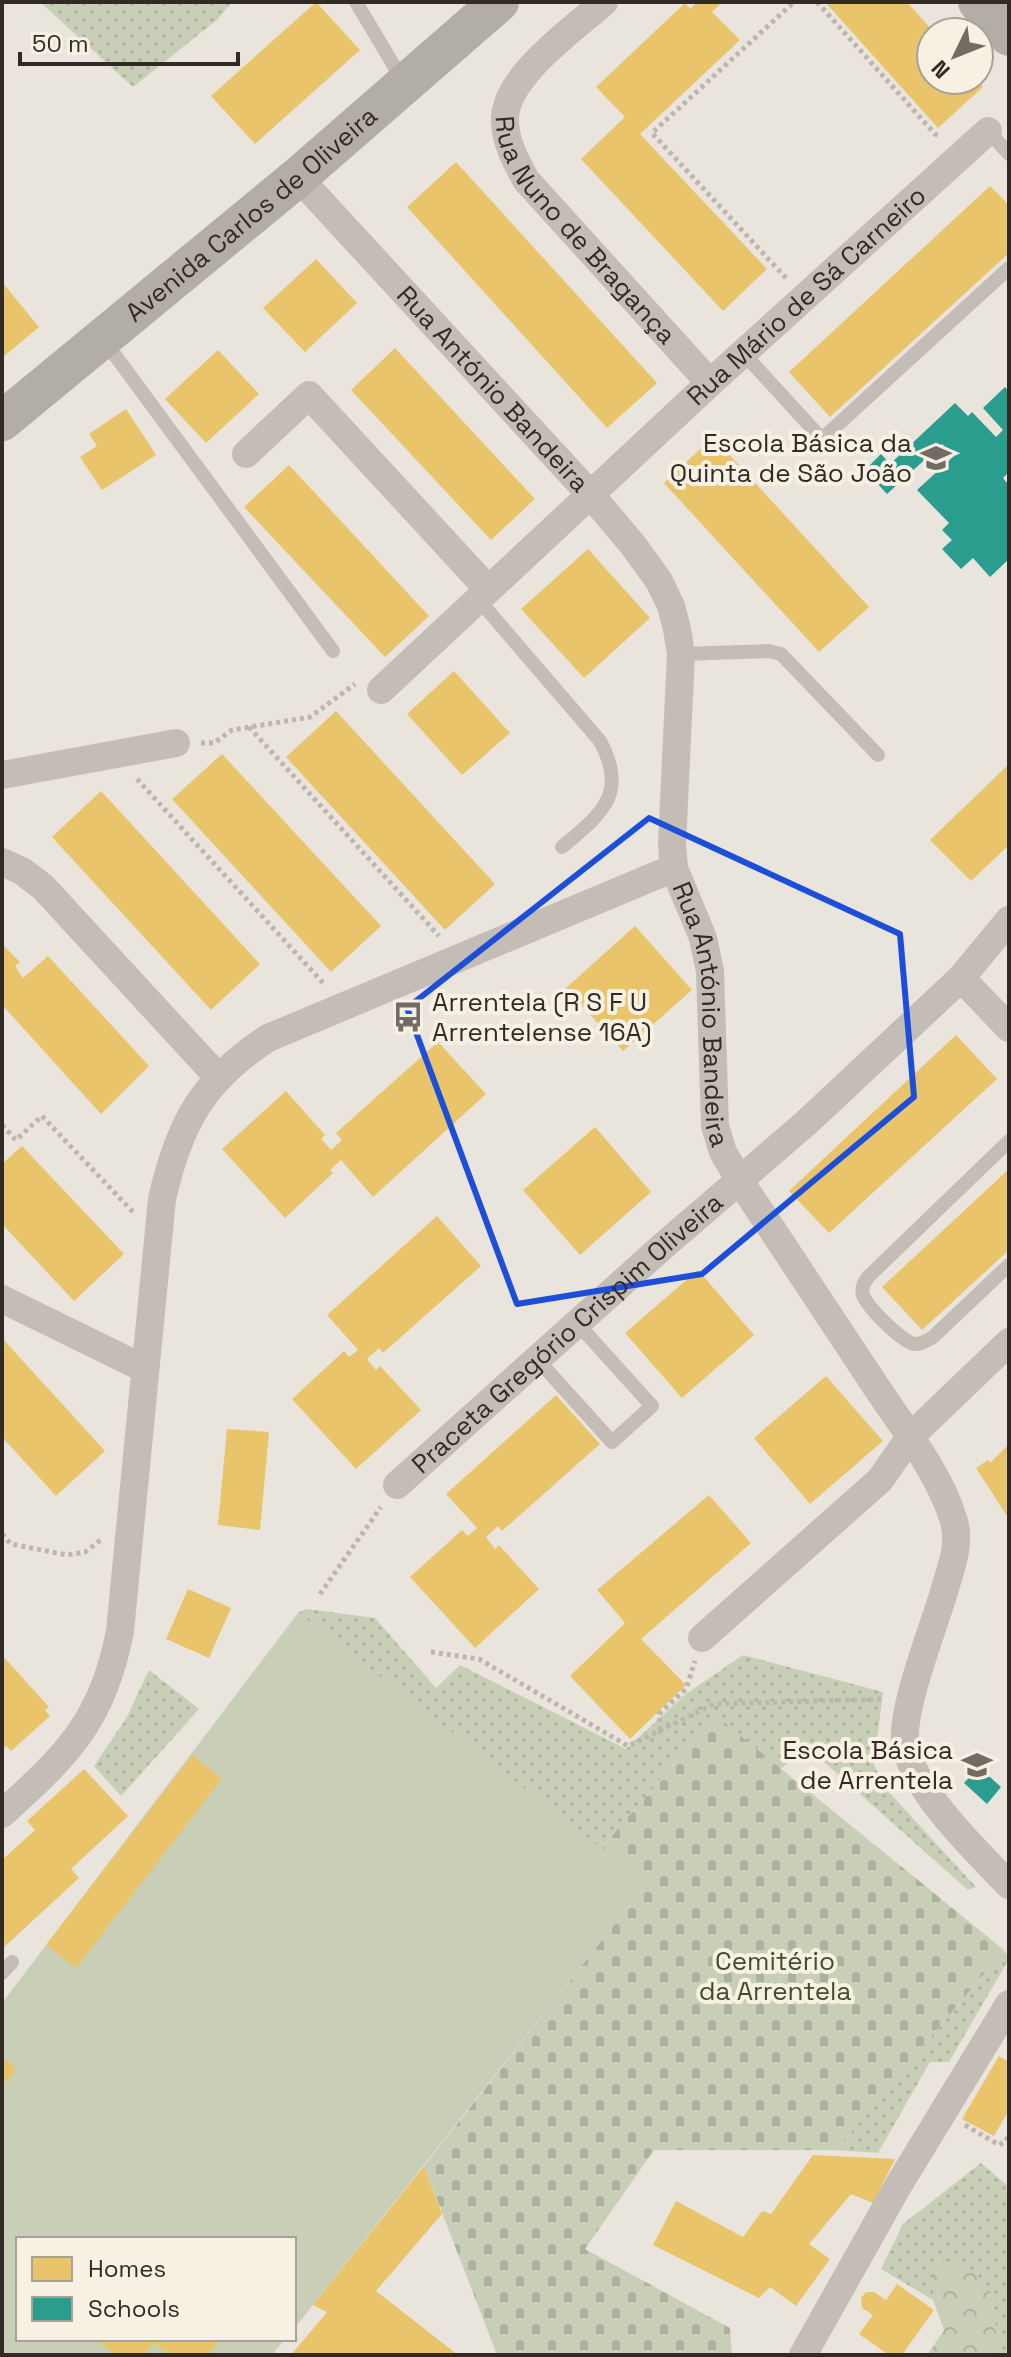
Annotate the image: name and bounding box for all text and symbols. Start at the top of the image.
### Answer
scale bar [20,16,238,66]
north arrow [915,16,995,96]
text: 50 m [32,28,89,59]
text: N [925,55,956,85]
street label: Avenida Carlos de Oliveira [118,99,384,329]
street label: Rua Nuno de Bragança [488,115,683,351]
street label: Rua Mário de Sá Carneiro [680,179,933,413]
street label: Rua António Bandeira [389,278,597,499]
place label: Escola Básica da Quinta de São João [670,426,912,490]
school or university icon: Escola Básica da Quinta de São João [919,441,953,475]
street label: Rua António Bandeira [664,876,737,1151]
place label: Arrentela (R S F U Arrentelense 16A) [432,985,652,1049]
bus stop icon: Arrentela (R S F U Arrentelense 16A) [391,1000,425,1034]
street label: Praceta Gregório Crispim Oliveira [404,1185,730,1481]
place label: Escola Básica de Arrentela [782,1733,953,1797]
school or university icon: Escola Básica de Arrentela [960,1748,994,1782]
park label: Cemitério da Arrentela [699,1944,851,2008]
legend [16,2237,296,2341]
text: Homes [88,2253,166,2284]
text: Schools [88,2293,180,2324]

